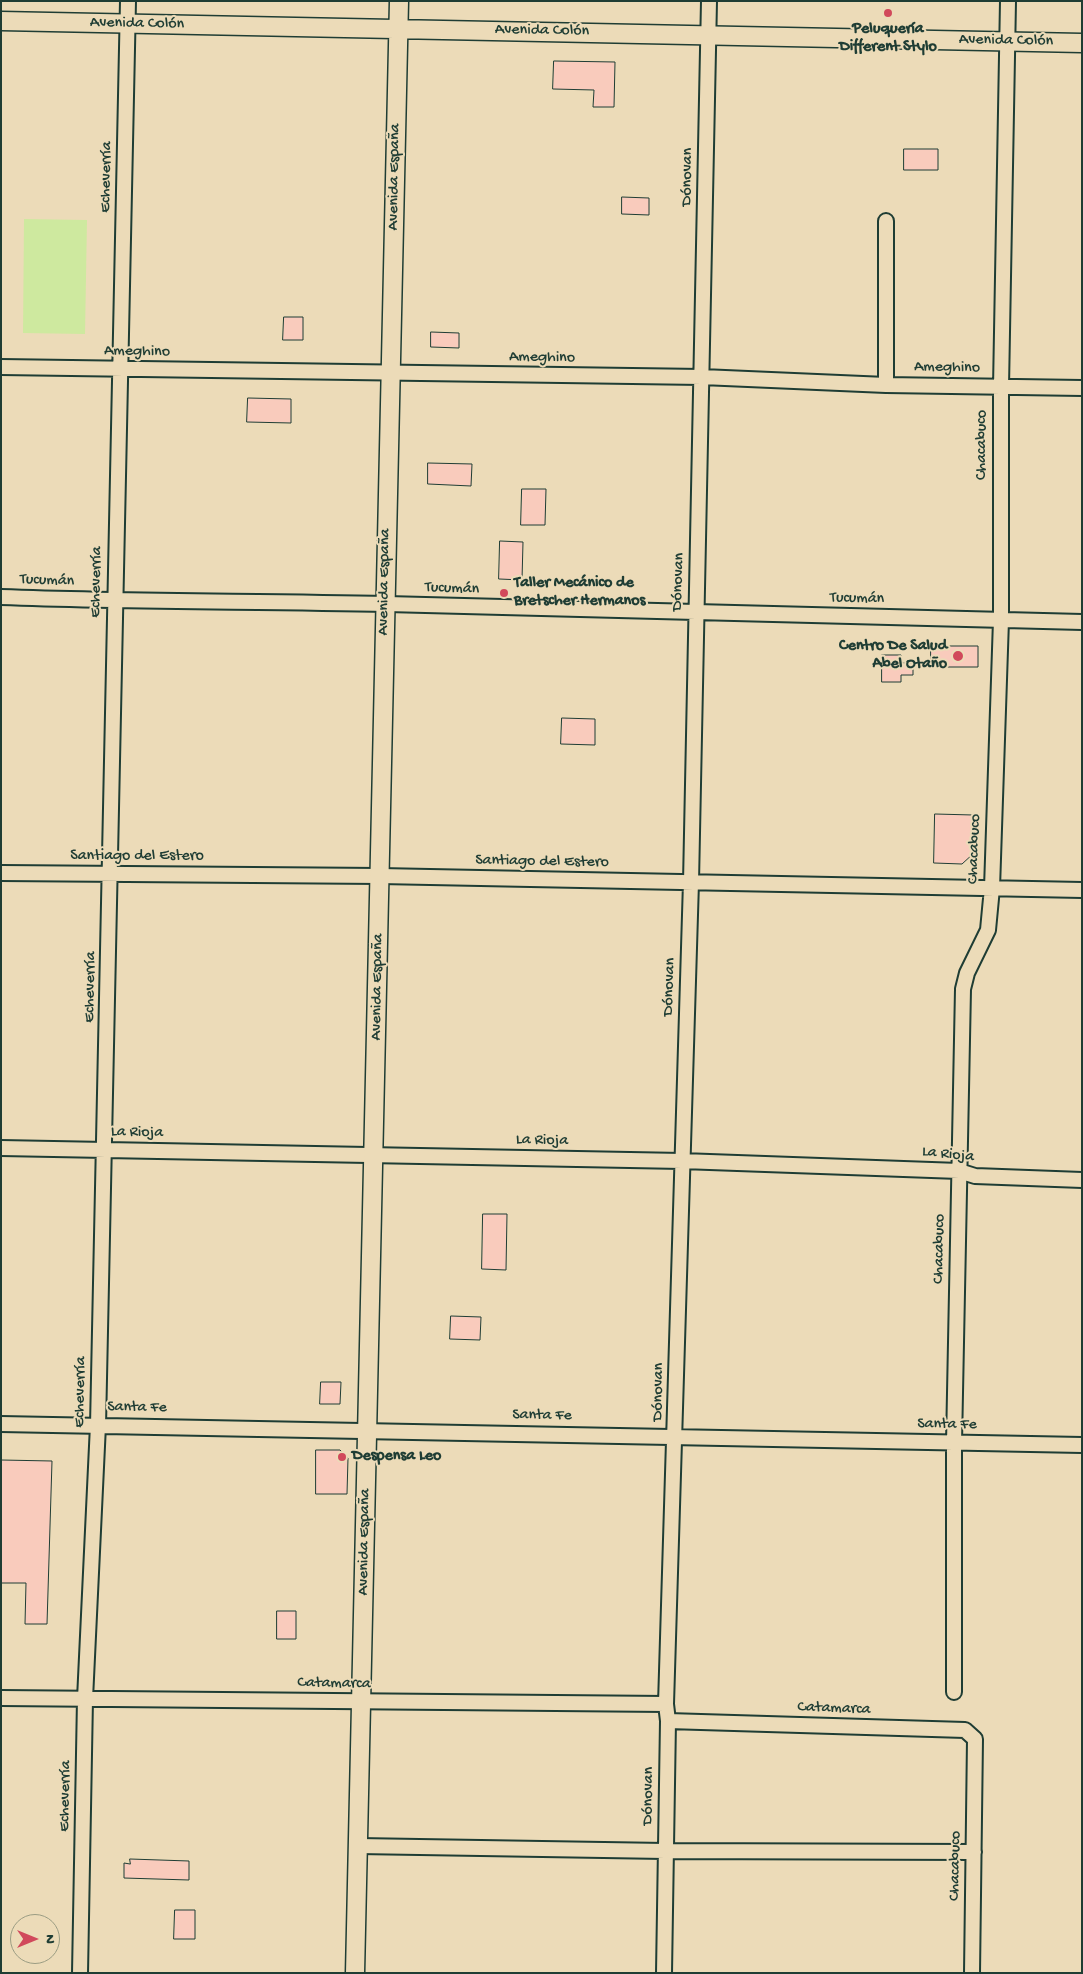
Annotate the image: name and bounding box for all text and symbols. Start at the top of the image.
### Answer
marker: Peluquería Different Stylo [882,7,894,19]
street label: Avenida Colón [90,14,184,34]
place label: Peluquería Different Stylo [839,20,937,58]
street label: Avenida Colón [495,21,589,41]
street label: Avenida Colón [959,31,1053,51]
street label: Avenida España [384,123,406,231]
street label: Echeverría [97,141,117,213]
street label: Dónovan [678,148,698,206]
street label: Ameghino [104,342,170,362]
street label: Ameghino [509,348,575,368]
street label: Ameghino [914,358,980,378]
street label: Chacabuco [973,410,993,480]
street label: Avenida España [374,528,396,636]
street label: Echeverría [87,546,107,618]
street label: Dónovan [668,553,690,611]
street label: Tucumán [19,570,75,592]
place label: Taller Mecánico de Bretscher Hermanos [514,574,645,612]
street label: Tucumán [424,578,480,600]
marker: Taller Mecánico de Bretscher Hermanos [498,587,510,599]
street label: Tucumán [830,589,884,609]
place label: Centro De Salud Abel Otaño [839,637,947,675]
marker: Centro De Salud Abel Otaño [951,649,965,663]
street label: Chacabuco [964,814,986,884]
street label: Santiago del Estero [70,847,204,867]
street label: Santiago del Estero [475,851,609,873]
street label: Avenida España [367,933,389,1041]
street label: Echeverría [81,951,101,1023]
street label: Dónovan [659,958,681,1016]
street label: La Rioja [111,1123,163,1143]
street label: La Rioja [516,1131,568,1151]
street label: La Rioja [921,1143,975,1167]
street label: Chacabuco [930,1214,950,1284]
street label: Echeverría [71,1356,91,1428]
street label: Dónovan [649,1363,669,1421]
street label: Santa Fe [107,1398,167,1418]
street label: Santa Fe [512,1406,572,1426]
street label: Santa Fe [917,1415,977,1435]
place label: Despensa Leo [352,1447,441,1467]
marker: Despensa Leo [336,1451,348,1463]
street label: Avenida España [354,1488,376,1596]
street label: Catamarca [297,1674,371,1694]
street label: Catamarca [797,1698,871,1720]
street label: Echeverría [56,1760,76,1832]
street label: Dónovan [639,1767,659,1825]
street label: Chacabuco [946,1831,966,1901]
north arrow [10,1914,60,1964]
text: N [41,1934,58,1944]

